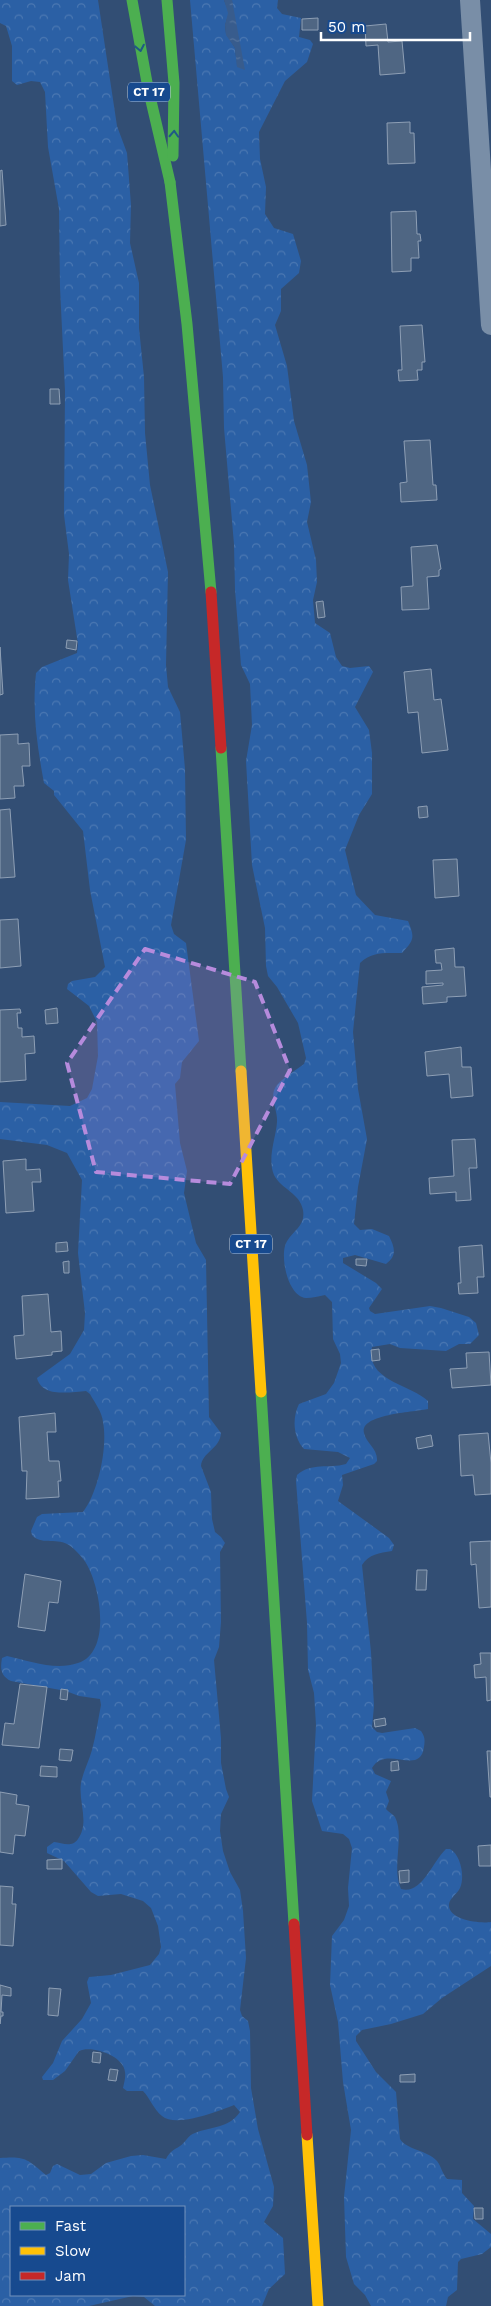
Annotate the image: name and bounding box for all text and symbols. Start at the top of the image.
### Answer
scale bar [321,10,470,42]
text: 50 m [328,18,365,36]
one-way arrow [134,44,145,52]
road number: CT 17 [128,82,170,101]
one-way arrow [168,129,179,137]
road number: CT 17 [230,1234,272,1254]
legend [10,2206,185,2296]
text: Fast [55,2217,87,2235]
text: Slow [55,2242,91,2260]
text: Jam [55,2267,86,2285]

